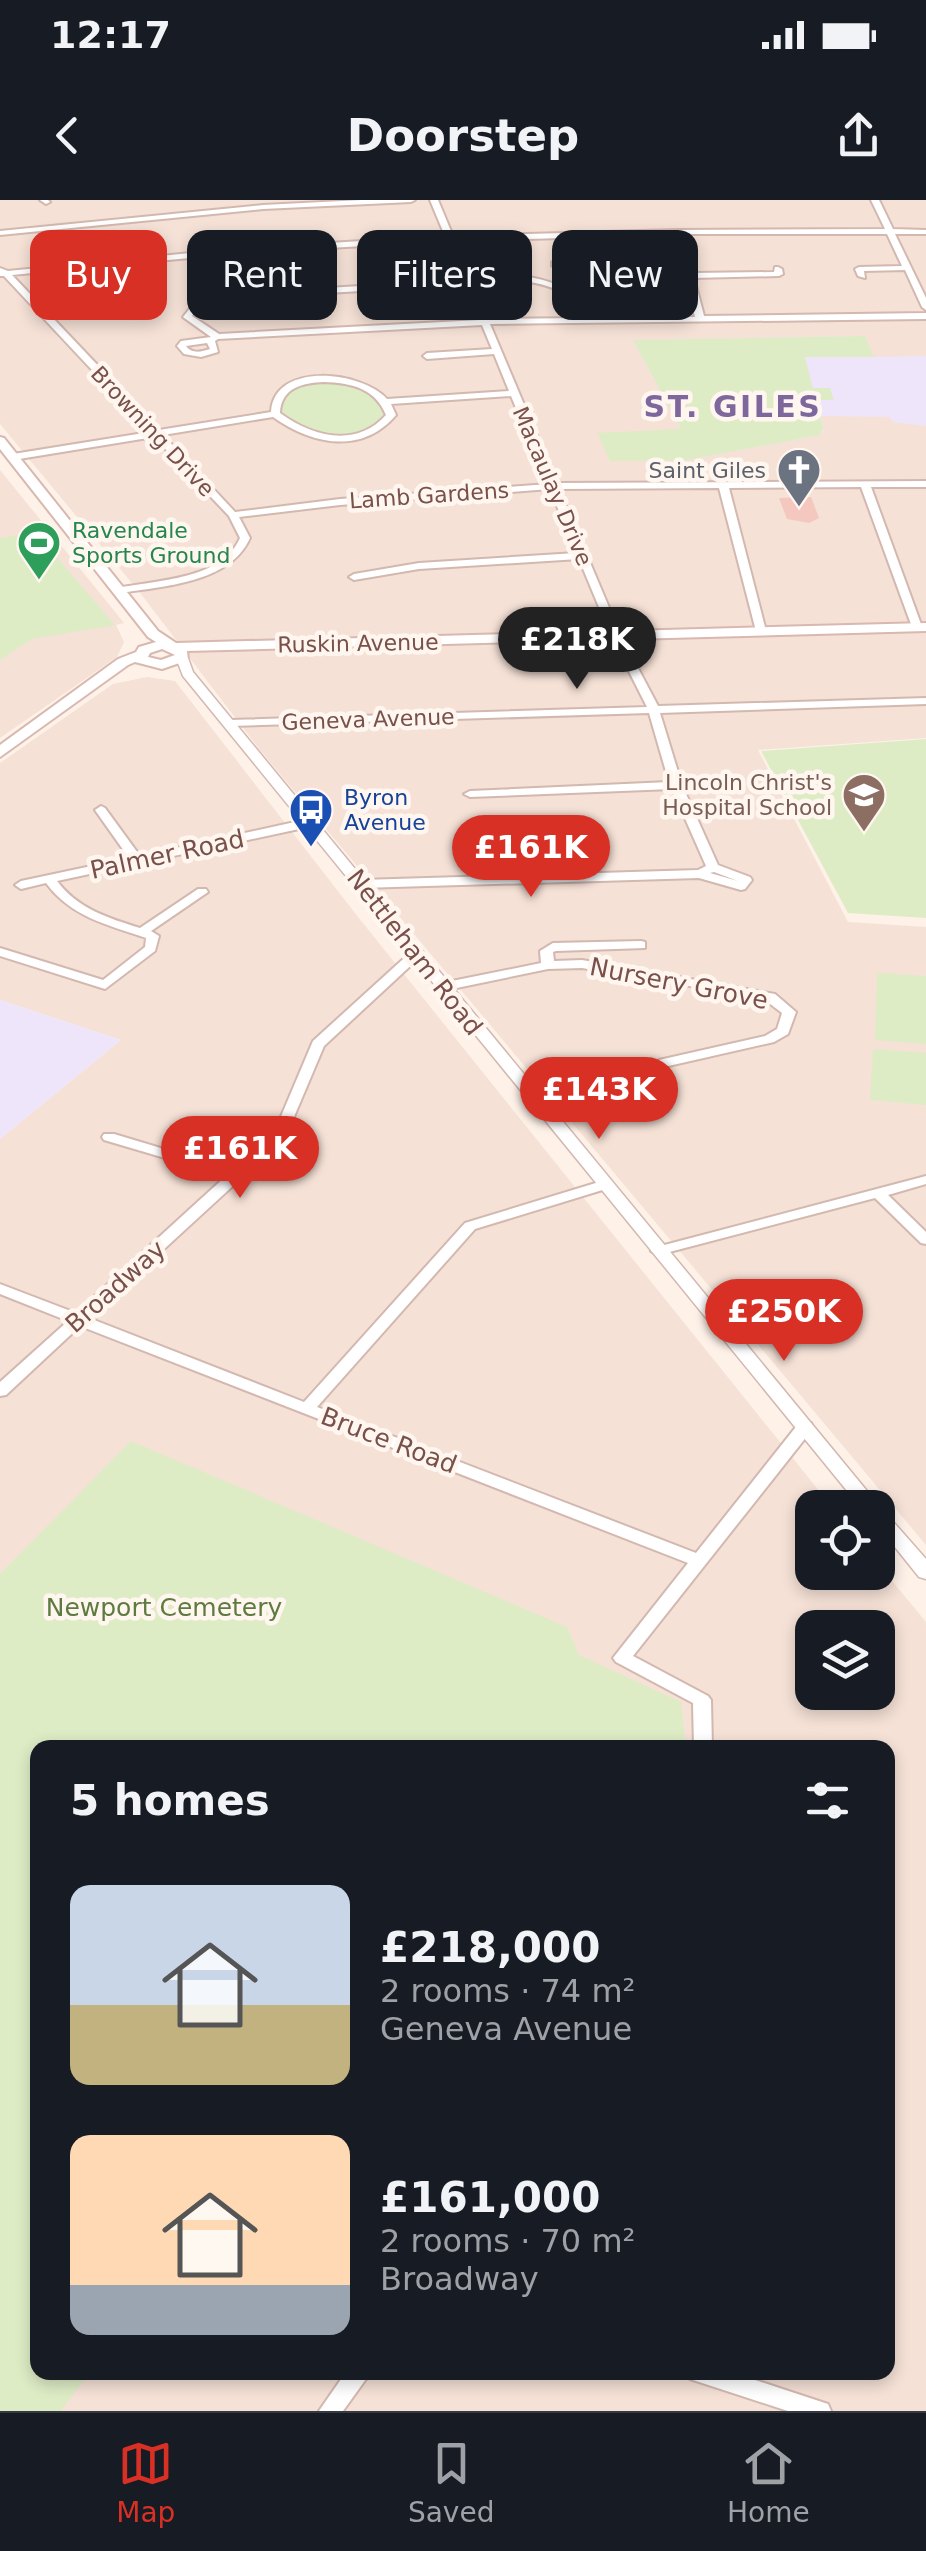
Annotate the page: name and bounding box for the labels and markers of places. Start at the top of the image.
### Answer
church icon: Saint Giles [776,447,822,508]
place label: Saint Giles [649,458,766,483]
place label: Ravendale Sports Ground [72,518,230,568]
sports icon: Ravendale Sports Ground [16,520,62,581]
pin: £218K [507,607,647,692]
place label: Lincoln Christ's Hospital School [662,770,832,820]
school or university icon: Lincoln Christ's Hospital School [841,772,887,833]
place label: Byron Avenue [344,785,426,835]
bus stop icon: Byron Avenue [288,787,334,848]
pin: £161K [461,815,601,900]
pin: £143K [529,1057,669,1142]
pin: £161K [170,1116,310,1201]
pin: £250K [714,1279,854,1364]

